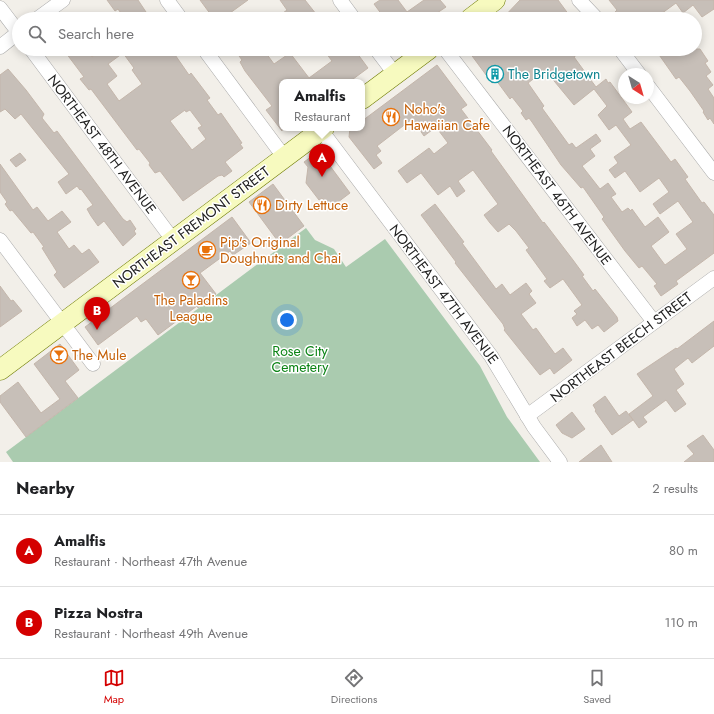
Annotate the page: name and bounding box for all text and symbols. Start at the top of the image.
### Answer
search box [12,12,702,56]
icon: search [26,23,48,45]
text: Search here [58,23,134,45]
building icon: The Bridgetown [485,64,505,84]
place label: The Bridgetown [508,64,600,84]
north arrow [618,68,654,104]
street label: NORTHEAST 48TH AVENUE [43,70,161,218]
popup [279,79,365,131]
text: Amalfis [294,85,346,107]
place label: Noho's Hawaiian Cafe [404,99,490,135]
text: Restaurant [294,107,350,126]
restaurant icon: Noho's Hawaiian Cafe [381,107,401,127]
street label: NORTHEAST 46TH AVENUE [498,121,616,269]
pin: A [309,144,335,177]
street label: NORTHEAST FREMONT STREET [108,161,274,293]
restaurant icon: Dirty Lettuce [252,195,272,215]
place label: Dirty Lettuce [275,195,348,215]
street label: NORTHEAST 47TH AVENUE [385,220,503,368]
place label: Pip's Original Doughnuts and Chai [220,232,341,268]
cafe icon: Pip's Original Doughnuts and Chai [197,240,217,260]
bar icon: The Paladins League [181,270,201,290]
street label: NORTHEAST BEECH STREET [546,287,696,407]
place label: The Paladins League [154,290,228,326]
pin: B [84,297,110,330]
your location [277,310,297,330]
park label: Rose City Cemetery [272,341,329,377]
bar icon: The Mule [49,345,69,365]
place label: The Mule [72,345,126,365]
text: Nearby [16,476,74,500]
text: 2 results [652,479,698,498]
text: Amalfis [54,530,106,552]
text: A [24,541,34,560]
text: 80 m [669,541,698,560]
text: Restaurant · Northeast 47th Avenue [54,552,247,571]
text: Pizza Nostra [54,602,143,624]
text: B [25,613,33,632]
text: 110 m [664,613,698,632]
text: Restaurant · Northeast 49th Avenue [54,624,248,643]
tab: Map [103,667,125,707]
tab: Directions [331,667,377,707]
tab: Saved [583,667,611,707]

